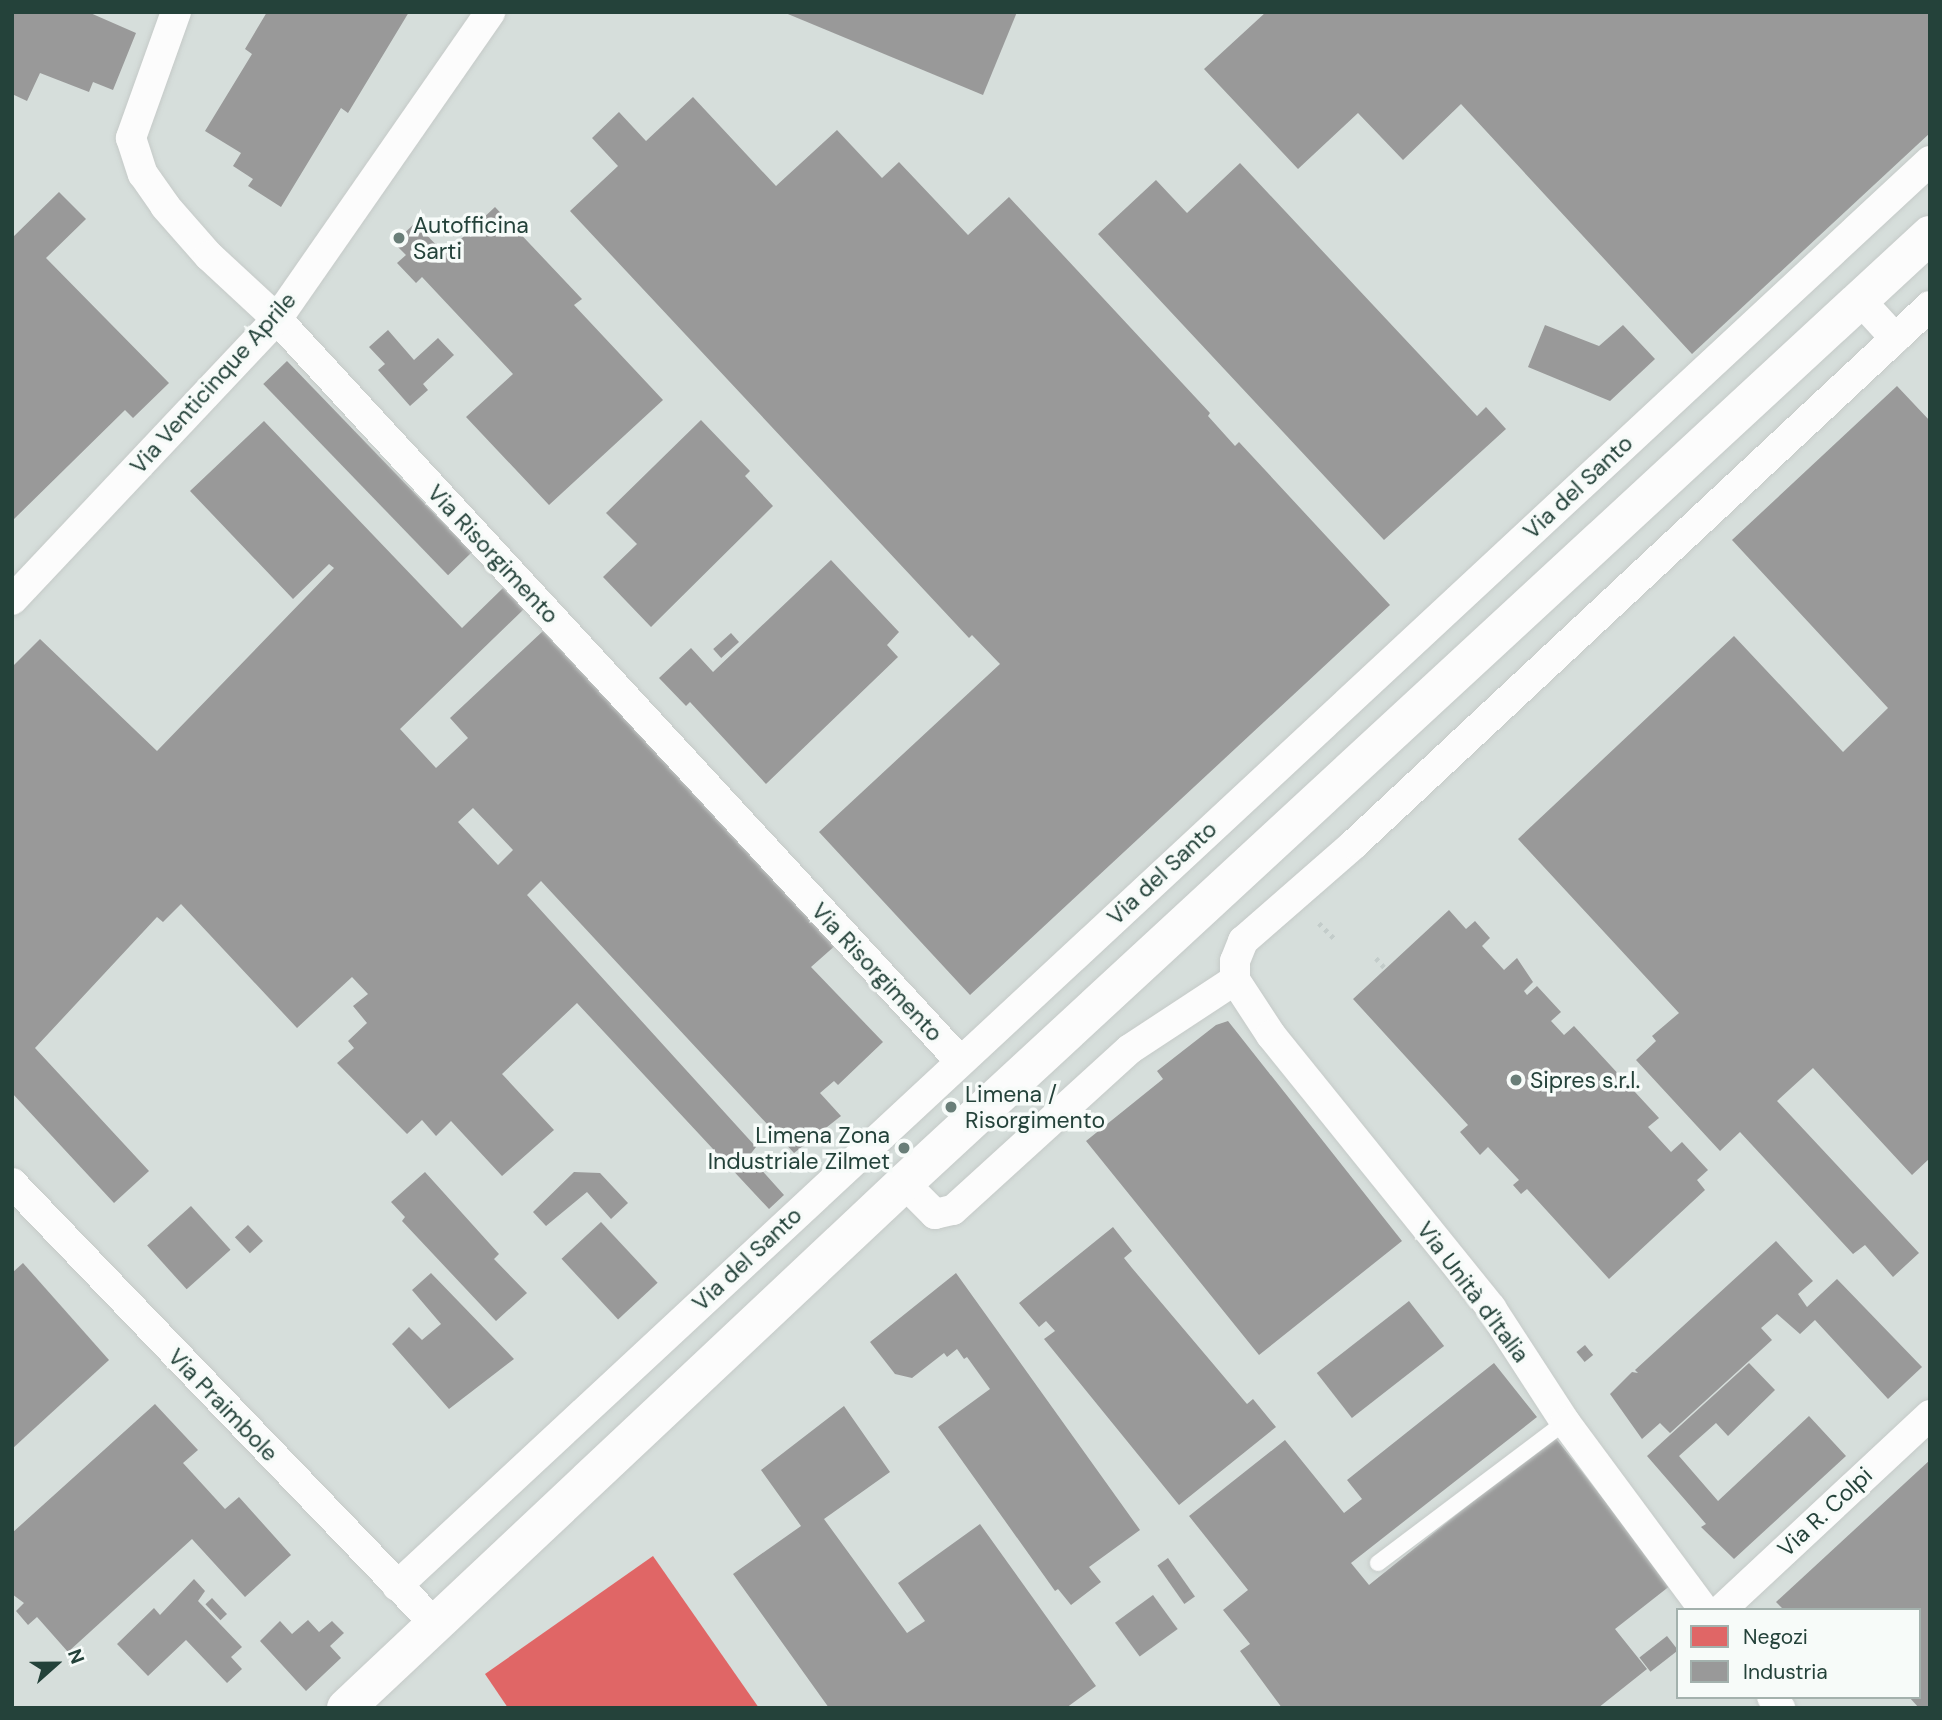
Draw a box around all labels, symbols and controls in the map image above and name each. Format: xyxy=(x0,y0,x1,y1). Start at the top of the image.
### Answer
place label: Autofficina Sarti xyxy=(413,211,529,265)
marker: Autofficina Sarti xyxy=(391,230,407,246)
street label: Via Venticinque Aprile xyxy=(124,287,302,479)
street label: Via del Santo xyxy=(1518,429,1638,545)
street label: Via Risorgimento xyxy=(422,479,564,629)
street label: Via del Santo xyxy=(1102,815,1222,931)
street label: Via Risorgimento xyxy=(806,897,948,1047)
place label: Sipres s.r.l. xyxy=(1530,1066,1640,1094)
marker: Sipres s.r.l. xyxy=(1508,1072,1524,1088)
place label: Limena / Risorgimento xyxy=(965,1080,1105,1134)
marker: Limena / Risorgimento xyxy=(943,1099,959,1115)
place label: Limena Zona Industriale Zilmet xyxy=(708,1121,890,1175)
marker: Limena Zona Industriale Zilmet xyxy=(896,1140,912,1156)
street label: Via del Santo xyxy=(687,1201,807,1317)
street label: Via Unità d'Italia xyxy=(1411,1216,1535,1368)
street label: Via Praimbole xyxy=(162,1343,284,1467)
street label: Via R. Colpi xyxy=(1772,1461,1878,1563)
legend xyxy=(1676,1608,1921,1699)
text: Negozi xyxy=(1743,1623,1808,1651)
north arrow xyxy=(21,1629,91,1699)
text: N xyxy=(62,1645,90,1667)
text: Industria xyxy=(1743,1658,1828,1686)

